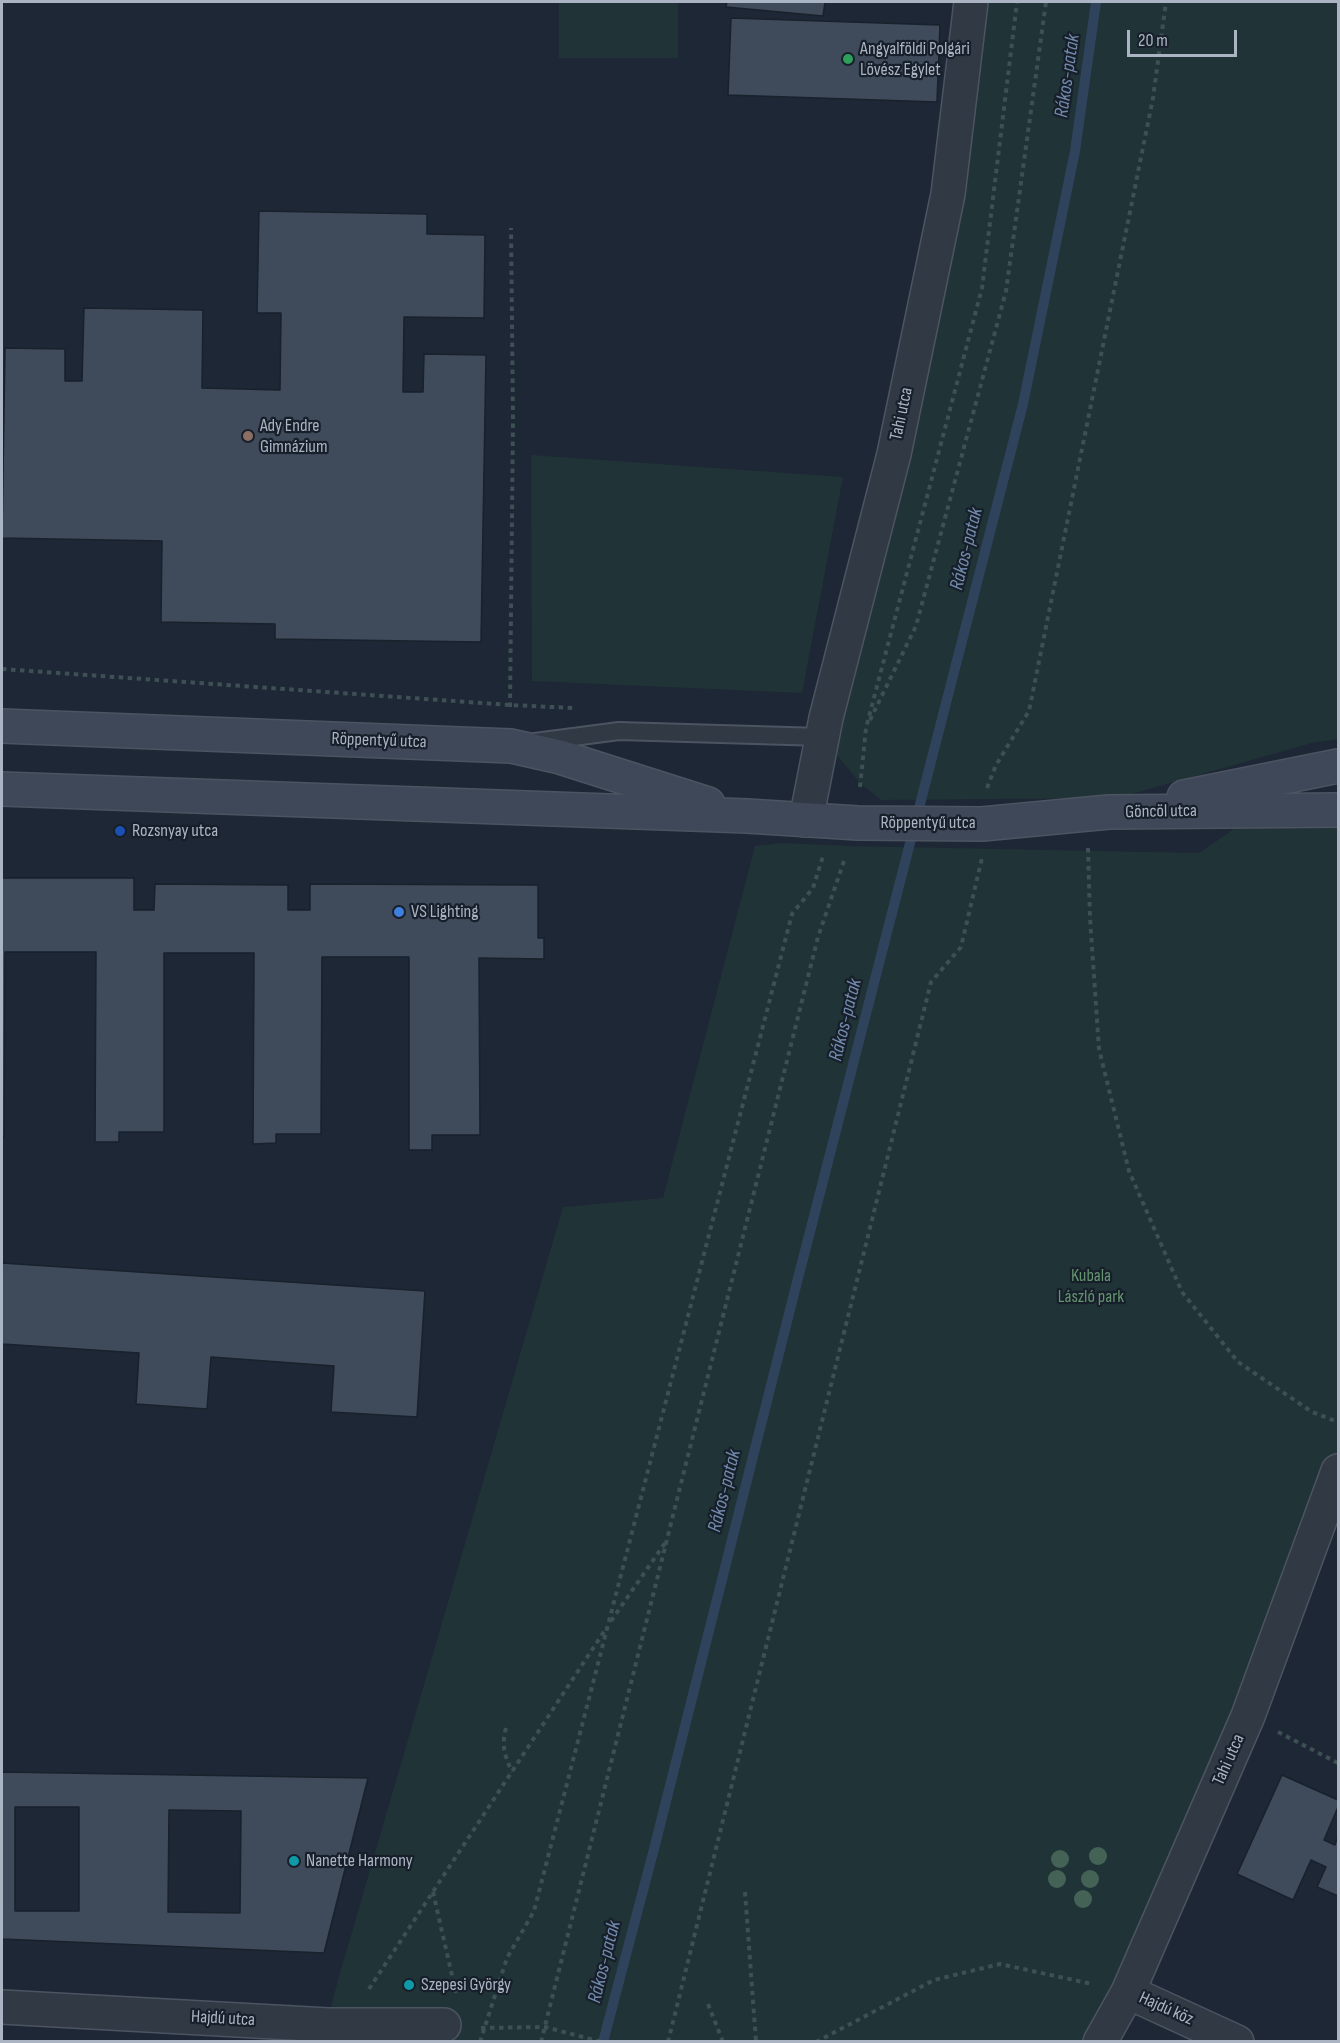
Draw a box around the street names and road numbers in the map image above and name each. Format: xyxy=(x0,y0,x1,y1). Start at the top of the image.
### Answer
street label: Tahi utca xyxy=(886,385,918,443)
street label: Röppentyű utca xyxy=(331,729,427,753)
street label: Göncöl utca xyxy=(1125,801,1197,823)
street label: Röppentyű utca xyxy=(880,812,976,834)
street label: Tahi utca xyxy=(1208,1731,1250,1789)
street label: Hajdú köz xyxy=(1135,1987,1197,2031)
street label: Hajdú utca xyxy=(191,2007,255,2031)

